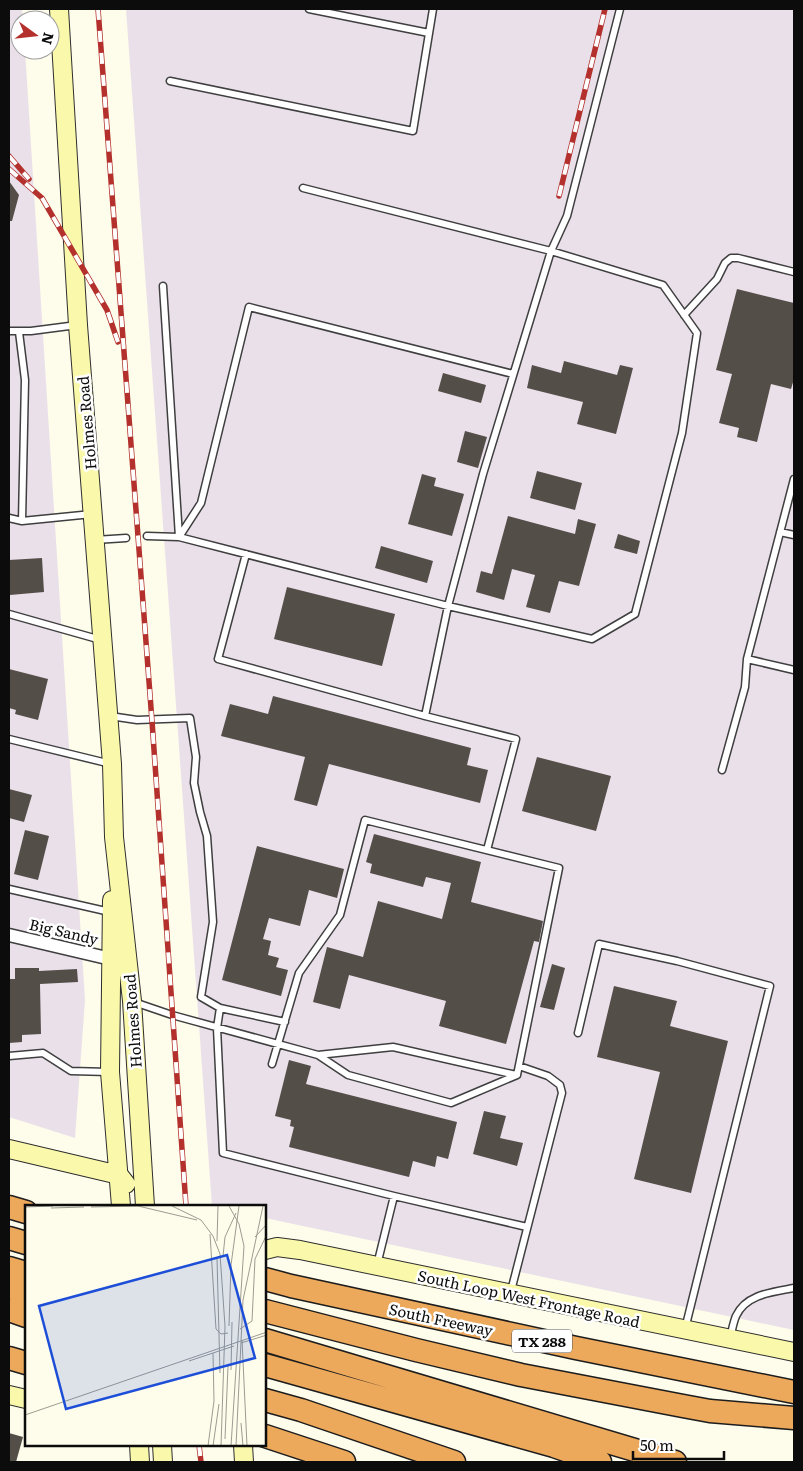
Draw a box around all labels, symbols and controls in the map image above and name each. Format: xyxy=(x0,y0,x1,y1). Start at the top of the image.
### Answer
north arrow xyxy=(10,10,60,60)
text: N xyxy=(37,30,60,47)
street label: Holmes Road xyxy=(70,375,102,471)
street label: Big Sandy xyxy=(27,912,101,950)
street label: Holmes Road xyxy=(117,973,147,1069)
inset map xyxy=(25,1205,266,1446)
street label: South Loop West Frontage Road xyxy=(416,1263,642,1333)
street label: South Freeway xyxy=(387,1297,495,1341)
road number: TX 288 xyxy=(512,1330,572,1352)
scale bar xyxy=(633,1428,724,1460)
text: 50 m xyxy=(640,1433,674,1456)

